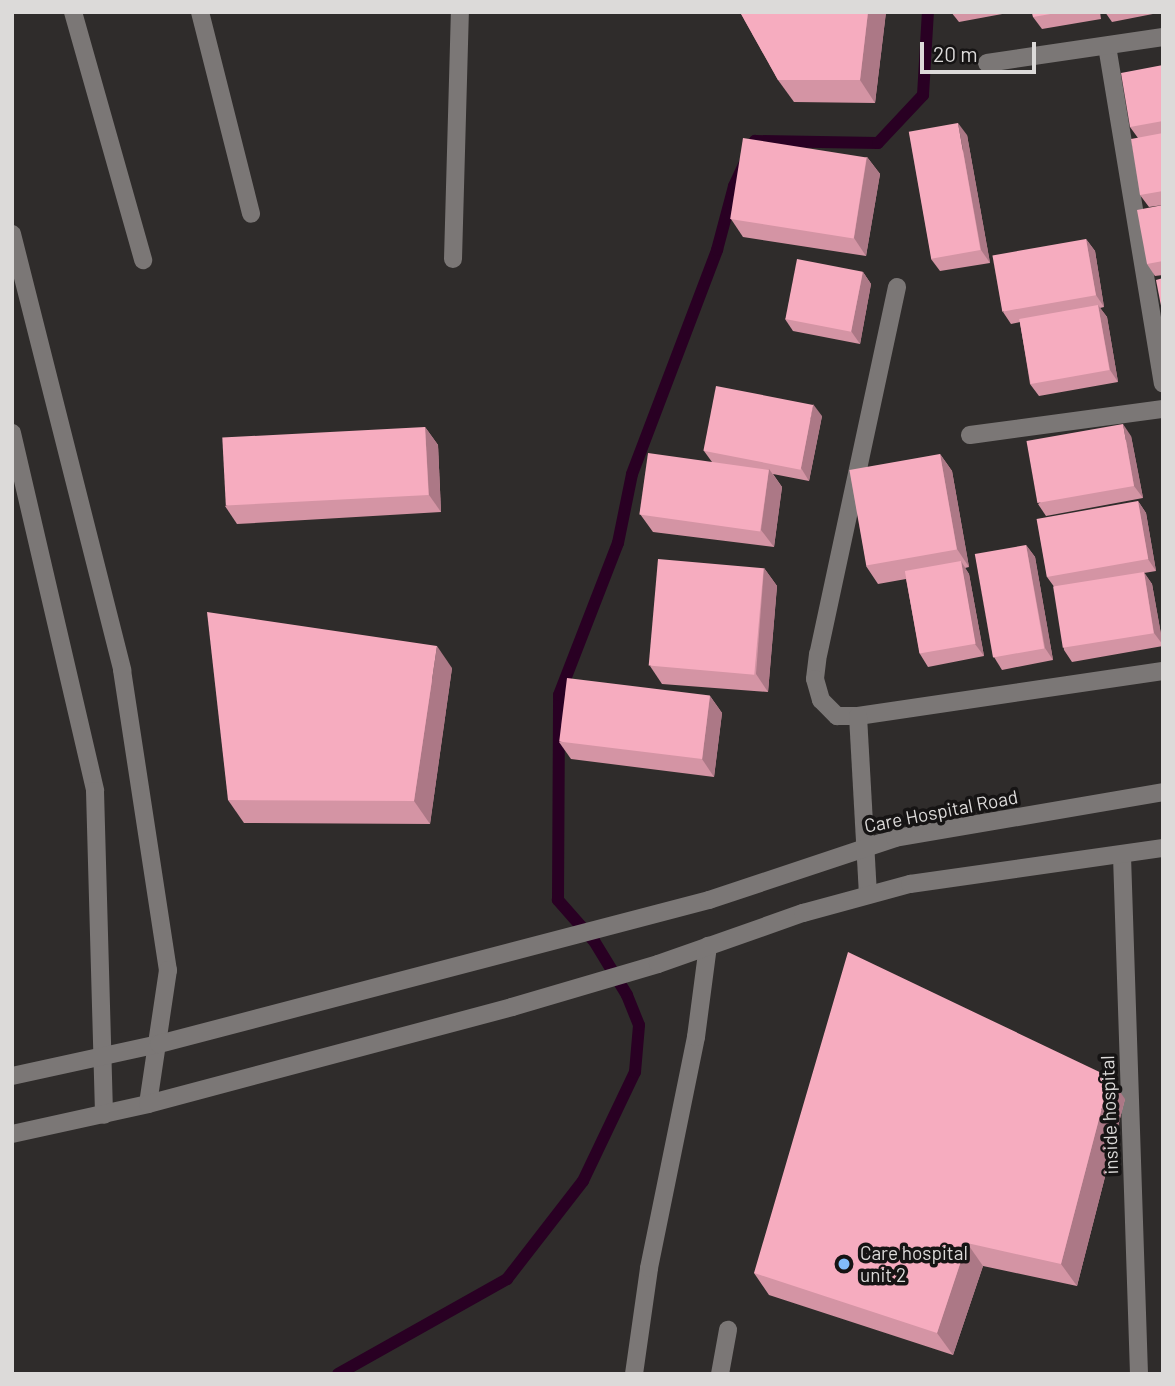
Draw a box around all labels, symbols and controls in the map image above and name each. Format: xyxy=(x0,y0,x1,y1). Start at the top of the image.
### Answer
scale bar xyxy=(923,28,1038,72)
text: 20 m xyxy=(933,41,978,66)
street label: Care Hospital Road xyxy=(862,785,1020,837)
street label: inside hospital xyxy=(1096,1055,1122,1175)
place label: Care hospital unit 2 xyxy=(860,1242,968,1286)
marker: Care hospital unit 2 xyxy=(834,1254,854,1274)

